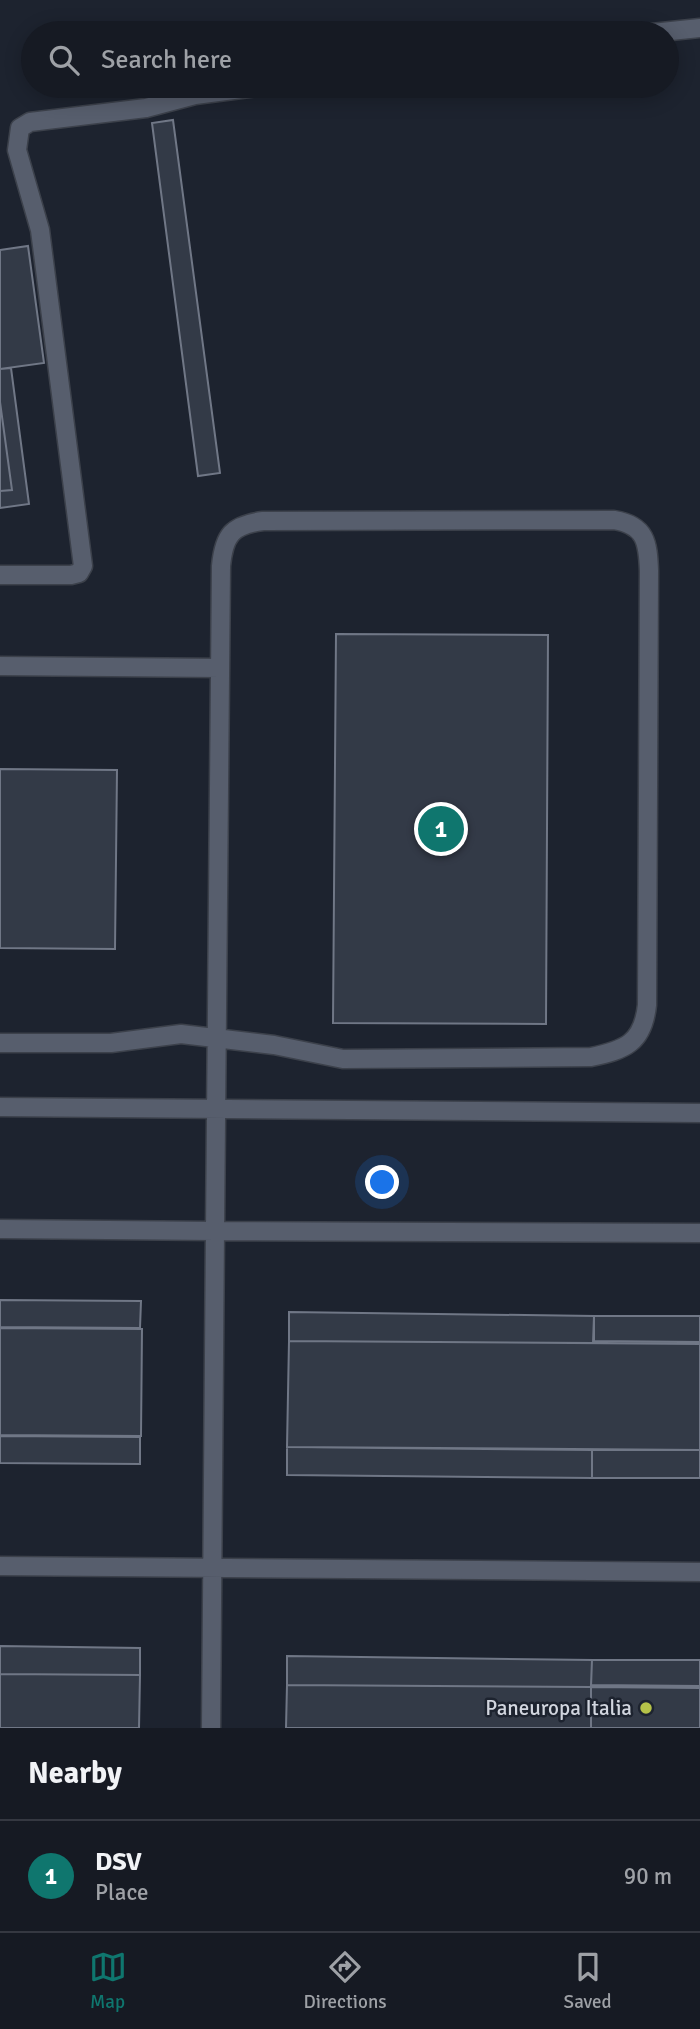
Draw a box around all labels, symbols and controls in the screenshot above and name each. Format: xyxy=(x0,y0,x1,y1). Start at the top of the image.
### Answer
search box xyxy=(21,21,679,98)
icon: search xyxy=(45,41,83,79)
text: Search here xyxy=(101,44,232,76)
pin: 1 xyxy=(418,803,464,855)
your location xyxy=(365,1165,399,1199)
place label: Paneuropa Italia xyxy=(485,1695,632,1721)
marker: Paneuropa Italia xyxy=(638,1700,654,1716)
text: Nearby xyxy=(28,1755,122,1792)
text: DSV xyxy=(95,1846,142,1878)
text: 1 xyxy=(45,1862,57,1891)
text: 90 m xyxy=(624,1862,672,1891)
text: Place xyxy=(95,1878,149,1907)
tab: Map xyxy=(89,1948,127,2014)
tab: Directions xyxy=(304,1948,387,2014)
tab: Saved xyxy=(564,1948,611,2014)

